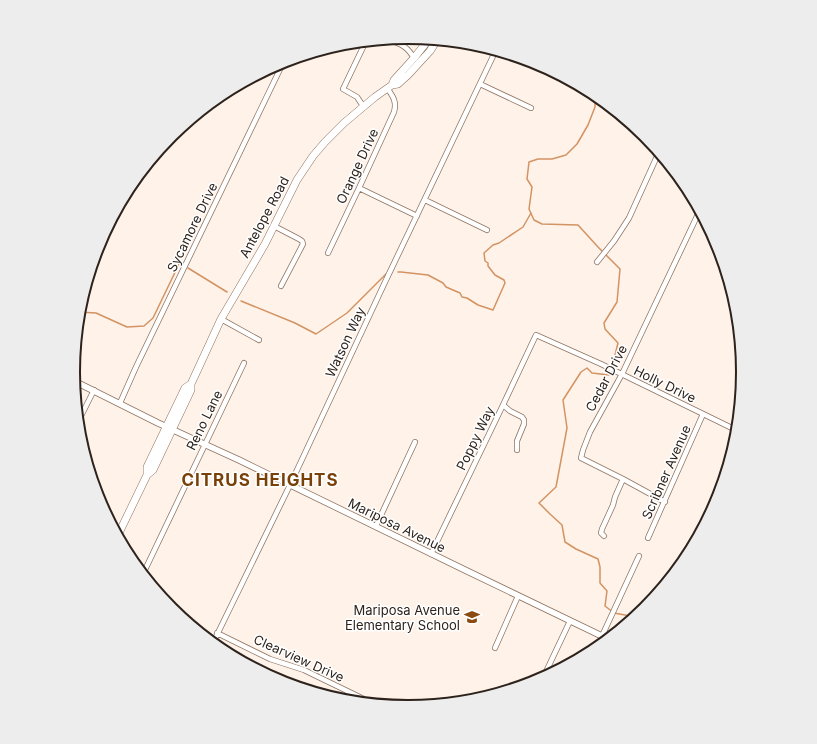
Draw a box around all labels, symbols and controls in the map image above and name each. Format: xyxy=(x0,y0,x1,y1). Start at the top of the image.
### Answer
street label: Orange Drive xyxy=(333,126,381,206)
street label: Antelope Road xyxy=(236,174,292,260)
street label: Sycamore Drive xyxy=(163,180,221,274)
street label: Watson Way xyxy=(322,304,368,380)
street label: Cedar Drive xyxy=(582,342,630,414)
street label: Holly Drive xyxy=(631,362,699,406)
street label: Reno Lane xyxy=(183,387,225,453)
street label: Poppy Way xyxy=(453,403,497,473)
street label: Scribner Avenue xyxy=(638,422,694,522)
district label: CITRUS HEIGHTS xyxy=(181,470,339,490)
street label: Mariposa Avenue xyxy=(346,494,448,556)
place label: Mariposa Avenue Elementary School xyxy=(345,602,460,633)
school or university icon: Mariposa Avenue Elementary School xyxy=(463,608,481,626)
street label: Clearview Drive xyxy=(251,631,347,685)

